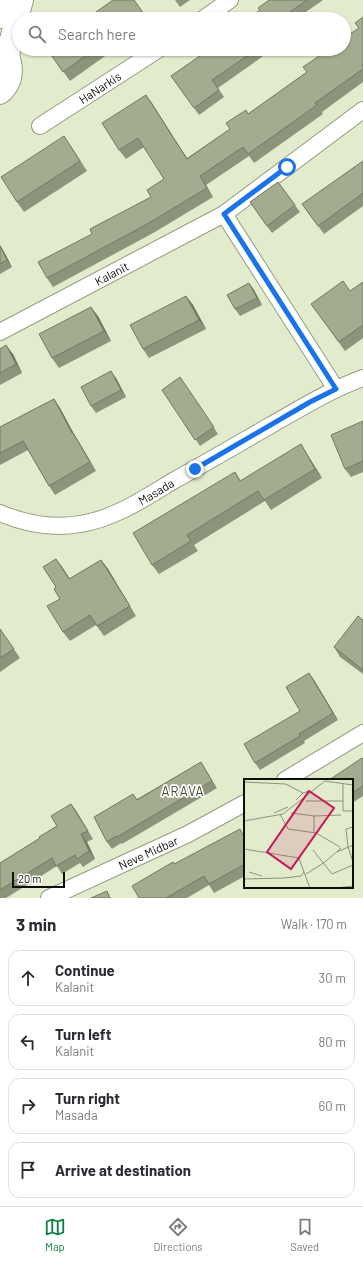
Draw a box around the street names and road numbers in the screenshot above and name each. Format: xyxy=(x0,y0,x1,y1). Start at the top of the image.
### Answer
street label: HaNarkis xyxy=(76,69,124,106)
street label: Kalanit xyxy=(92,259,131,288)
street label: Masada xyxy=(135,475,176,508)
street label: Neve Midbar xyxy=(116,832,181,872)

